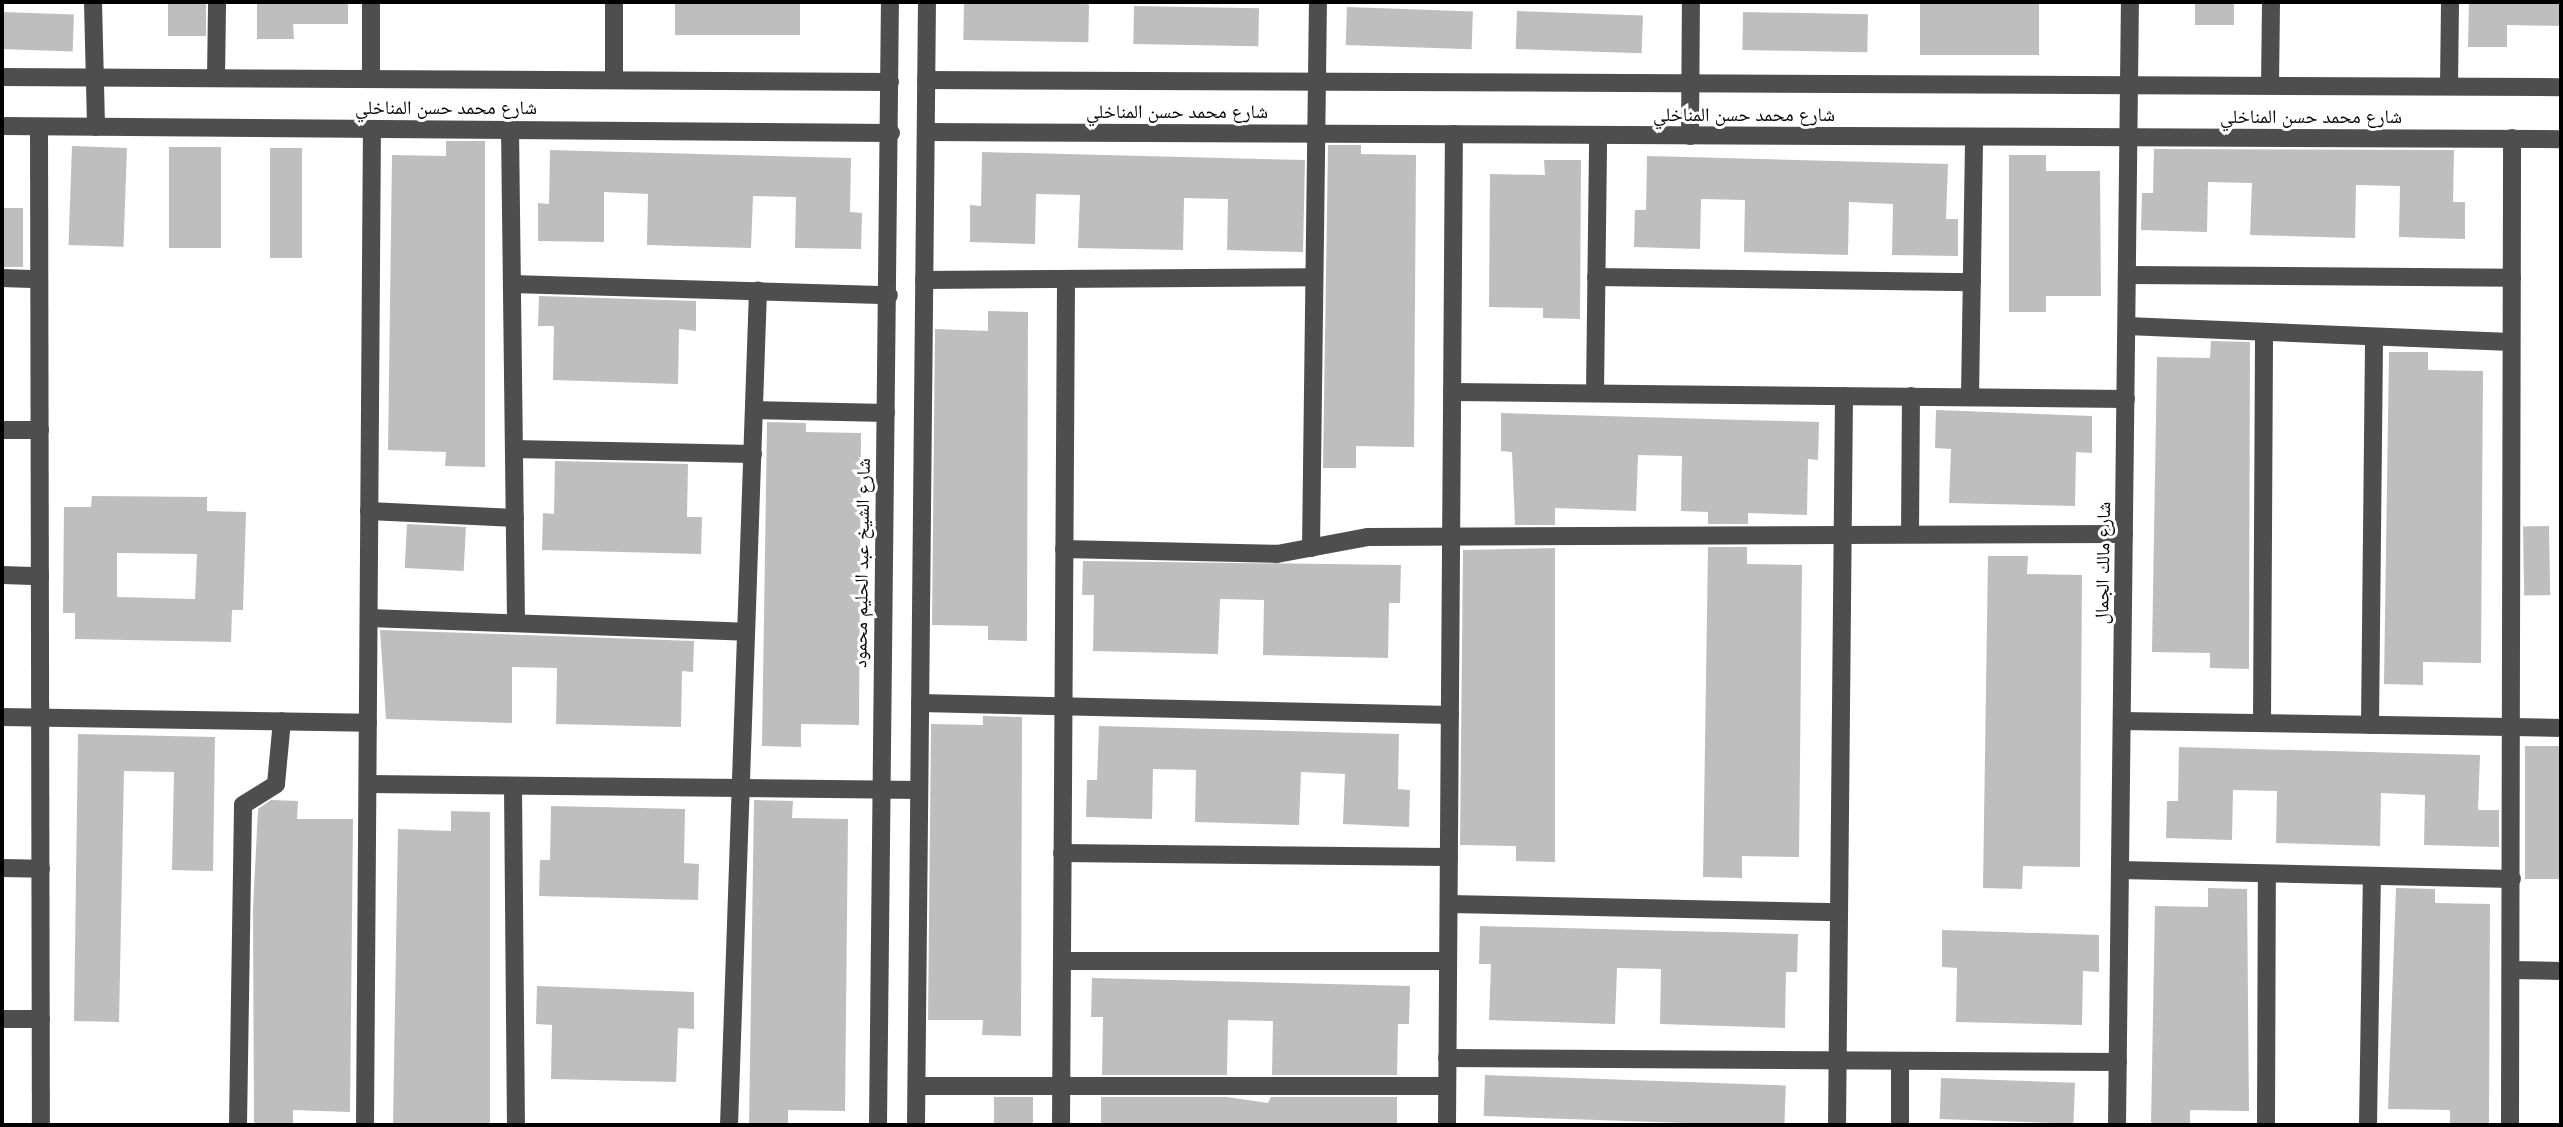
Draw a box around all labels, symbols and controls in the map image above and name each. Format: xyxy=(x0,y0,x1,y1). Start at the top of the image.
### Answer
street label: شارع محمد حسن المناخلي xyxy=(355,97,537,119)
street label: شارع محمد حسن المناخلي xyxy=(1086,101,1268,123)
street label: شارع محمد حسن المناخلي xyxy=(1653,104,1835,126)
street label: شارع محمد حسن المناخلي xyxy=(2220,106,2402,128)
street label: شارع الشيخ عبد الحليم محمود xyxy=(849,458,875,668)
street label: شارع مالك الجمال xyxy=(2091,501,2115,625)

